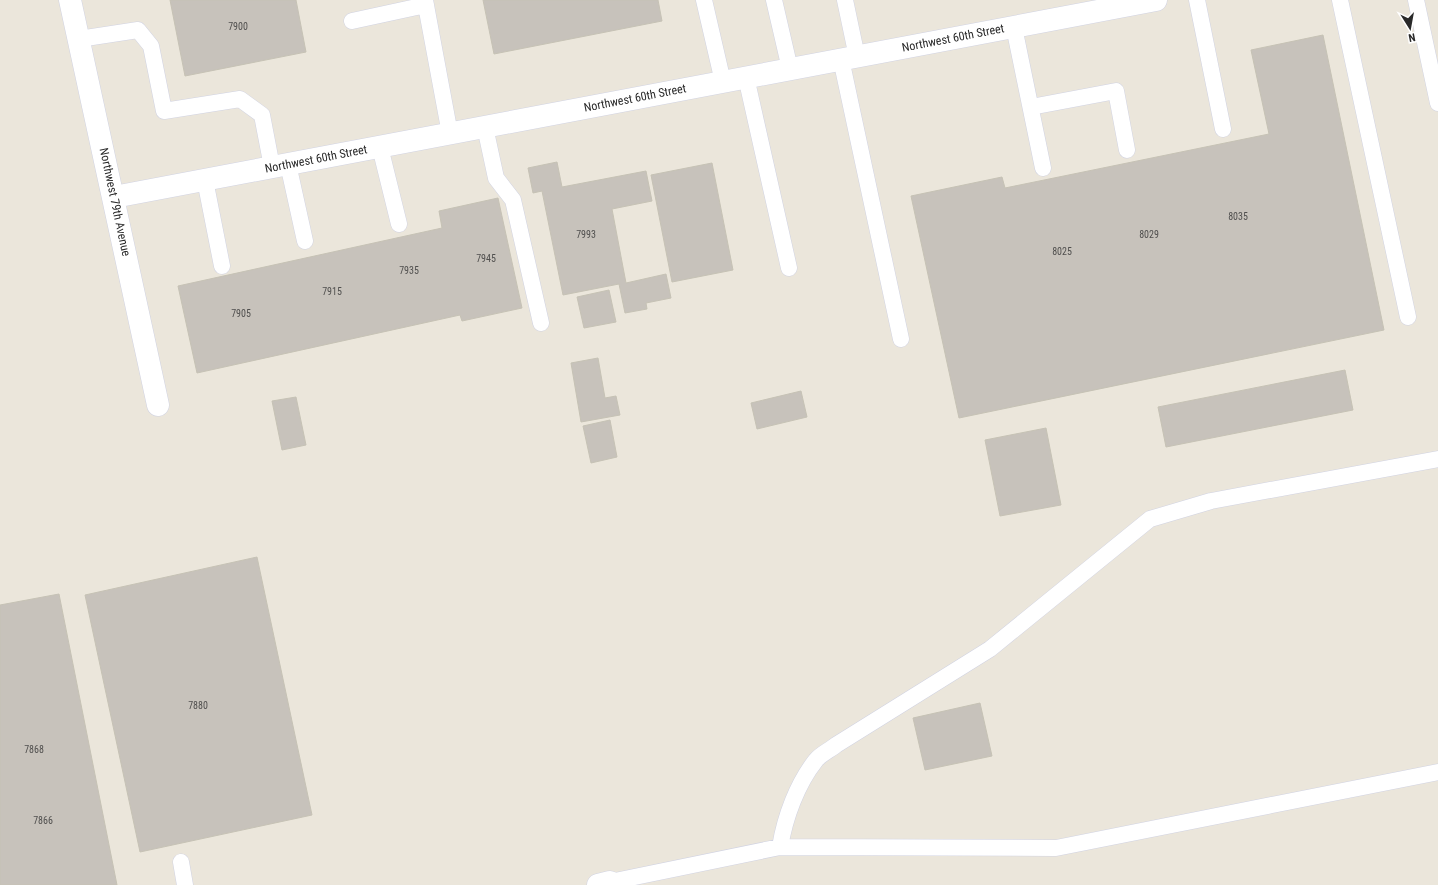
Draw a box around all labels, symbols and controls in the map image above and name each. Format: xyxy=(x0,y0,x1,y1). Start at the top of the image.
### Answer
north arrow xyxy=(1390,8,1430,48)
house number: 7900 xyxy=(228,21,248,32)
street label: Northwest 60th Street xyxy=(901,21,1006,55)
text: N xyxy=(1407,30,1416,44)
street label: Northwest 60th Street xyxy=(583,81,688,115)
street label: Northwest 60th Street xyxy=(264,142,369,176)
street label: Northwest 79th Avenue xyxy=(97,147,133,258)
house number: 8035 xyxy=(1228,211,1248,222)
house number: 7993 xyxy=(576,229,596,240)
house number: 8029 xyxy=(1139,229,1159,240)
house number: 8025 xyxy=(1052,246,1072,257)
house number: 7945 xyxy=(476,253,496,264)
house number: 7935 xyxy=(399,265,419,276)
house number: 7915 xyxy=(322,286,342,297)
house number: 7905 xyxy=(231,308,251,319)
house number: 7880 xyxy=(188,700,208,711)
house number: 7868 xyxy=(24,744,44,755)
house number: 7866 xyxy=(33,815,53,826)

